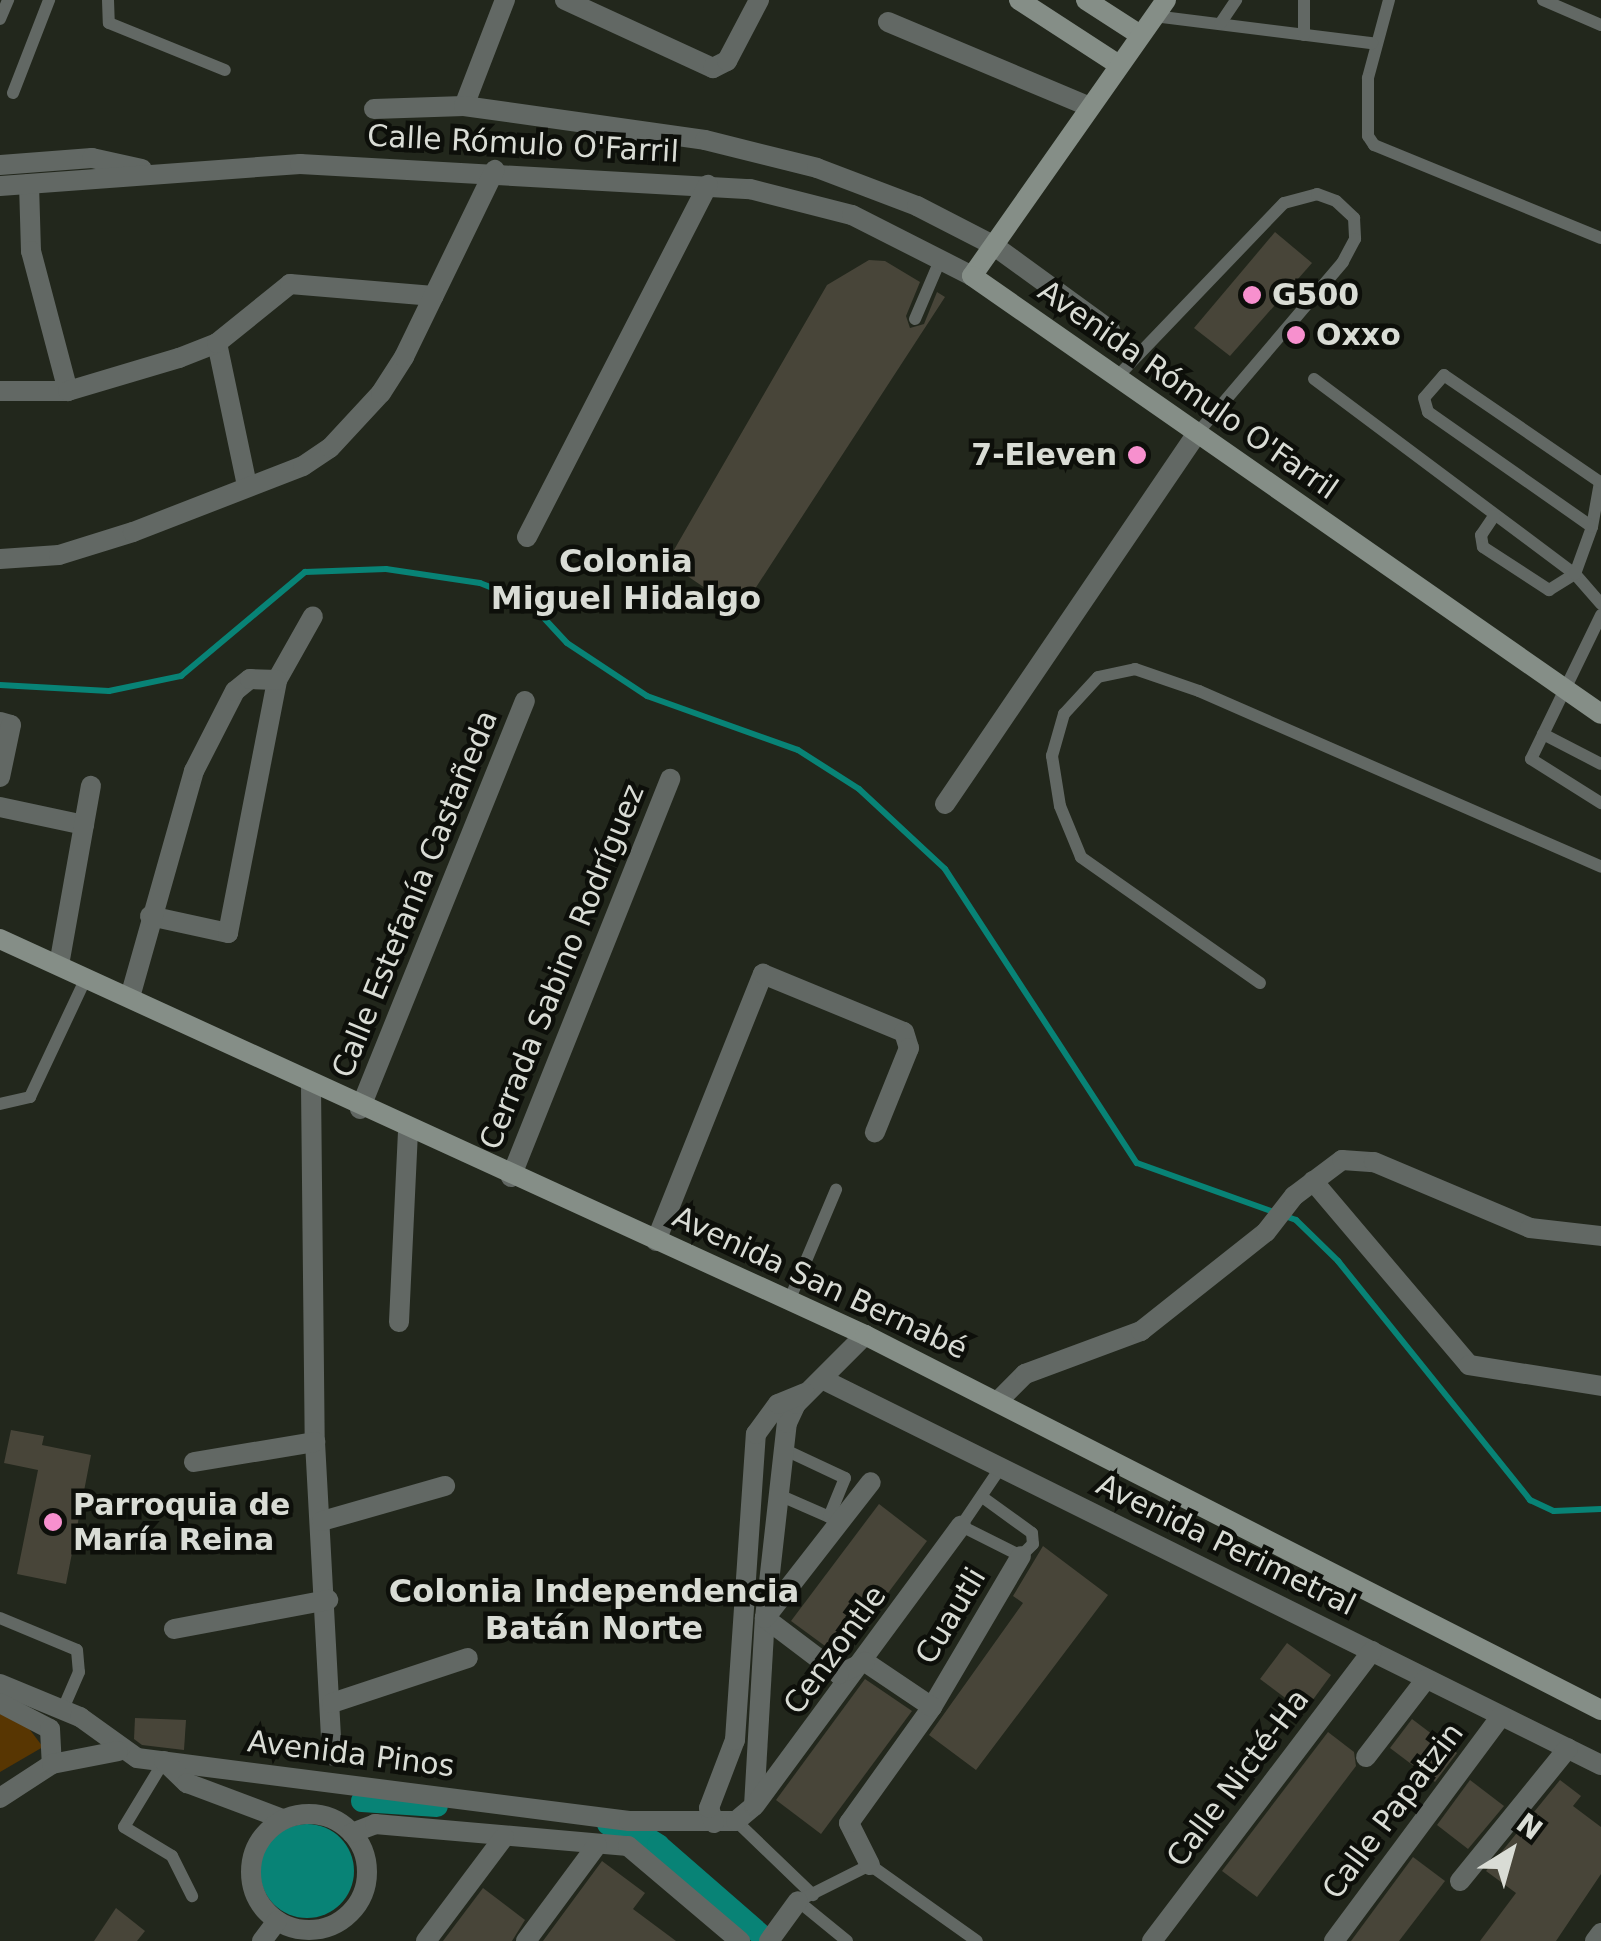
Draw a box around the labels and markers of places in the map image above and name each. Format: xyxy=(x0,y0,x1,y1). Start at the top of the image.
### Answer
place label: G500 xyxy=(1272,277,1359,313)
marker: G500 xyxy=(1241,284,1263,306)
place label: Oxxo xyxy=(1316,317,1401,353)
marker: Oxxo xyxy=(1285,324,1307,346)
place label: 7-Eleven xyxy=(971,437,1117,473)
marker: 7-Eleven xyxy=(1126,444,1148,466)
place label: Parroquia de María Reina xyxy=(73,1487,290,1558)
marker: Parroquia de María Reina xyxy=(42,1511,64,1533)

